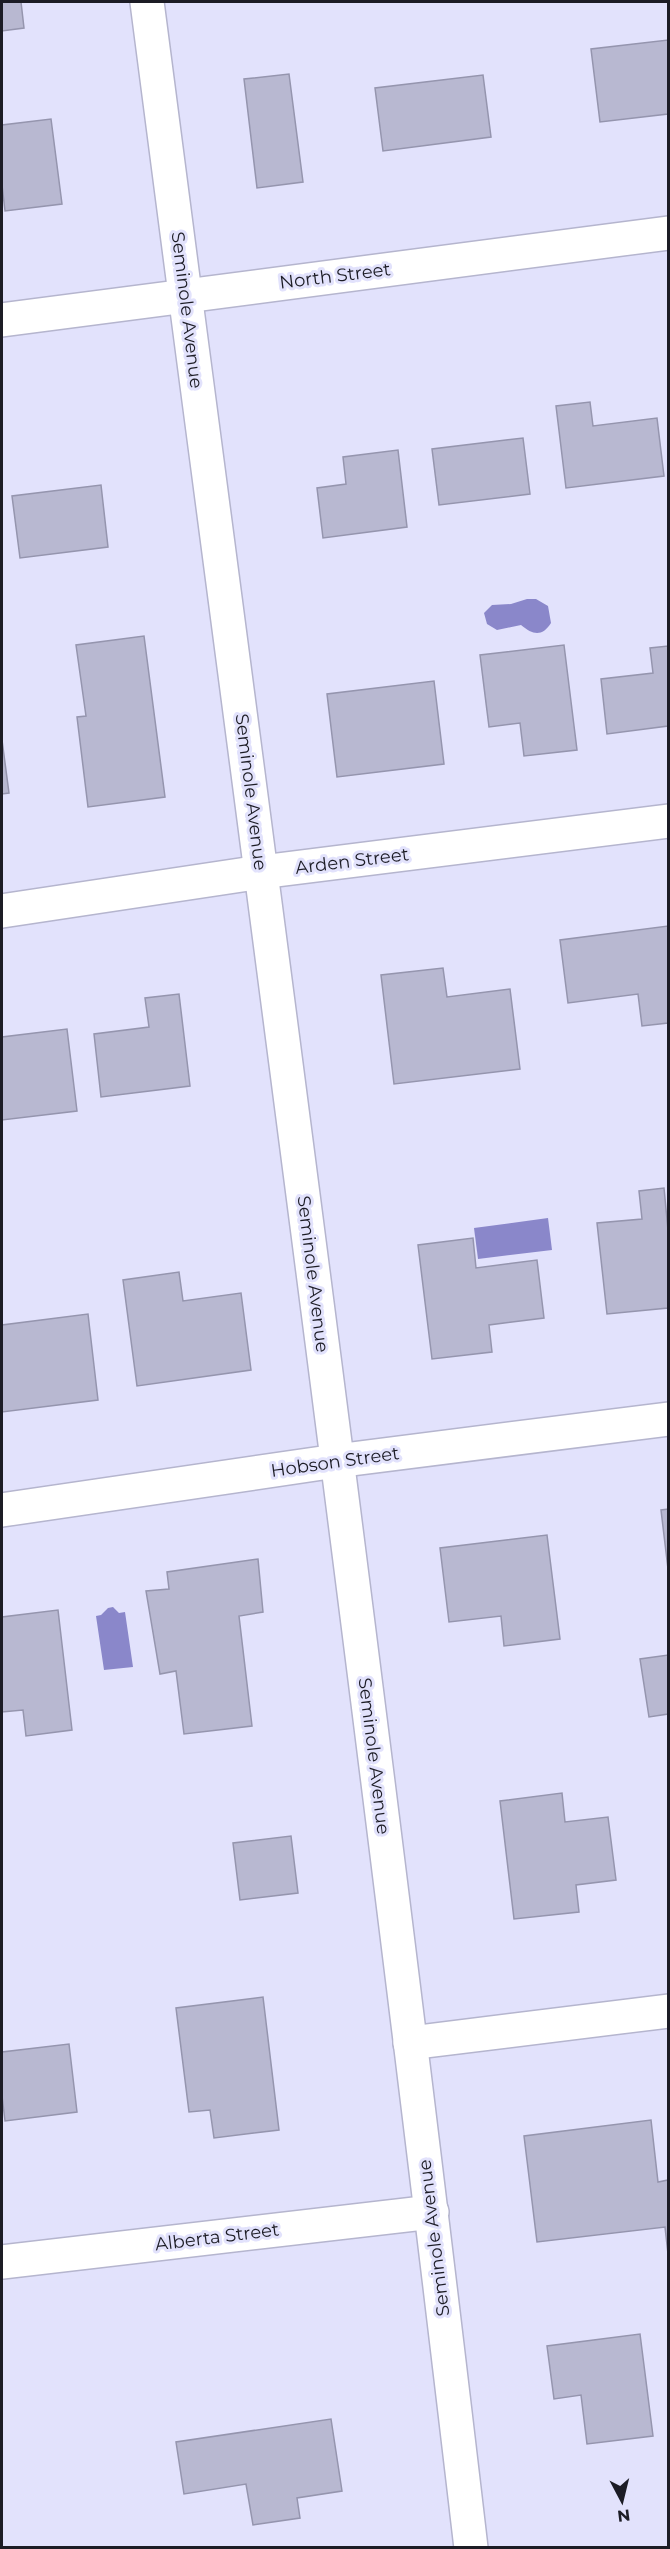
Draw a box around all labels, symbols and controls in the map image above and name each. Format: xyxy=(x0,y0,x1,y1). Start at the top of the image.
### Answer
street label: Seminole Avenue xyxy=(166,230,208,390)
street label: North Street xyxy=(278,258,392,294)
street label: Seminole Avenue xyxy=(230,712,272,872)
street label: Arden Street xyxy=(294,843,410,879)
street label: Seminole Avenue xyxy=(292,1194,334,1354)
street label: Hobson Street xyxy=(269,1442,401,1482)
street label: Seminole Avenue xyxy=(353,1676,395,1836)
street label: Seminole Avenue xyxy=(413,2158,455,2318)
street label: Alberta Street xyxy=(154,2218,280,2256)
north arrow xyxy=(592,2471,652,2531)
text: N xyxy=(616,2505,631,2526)

